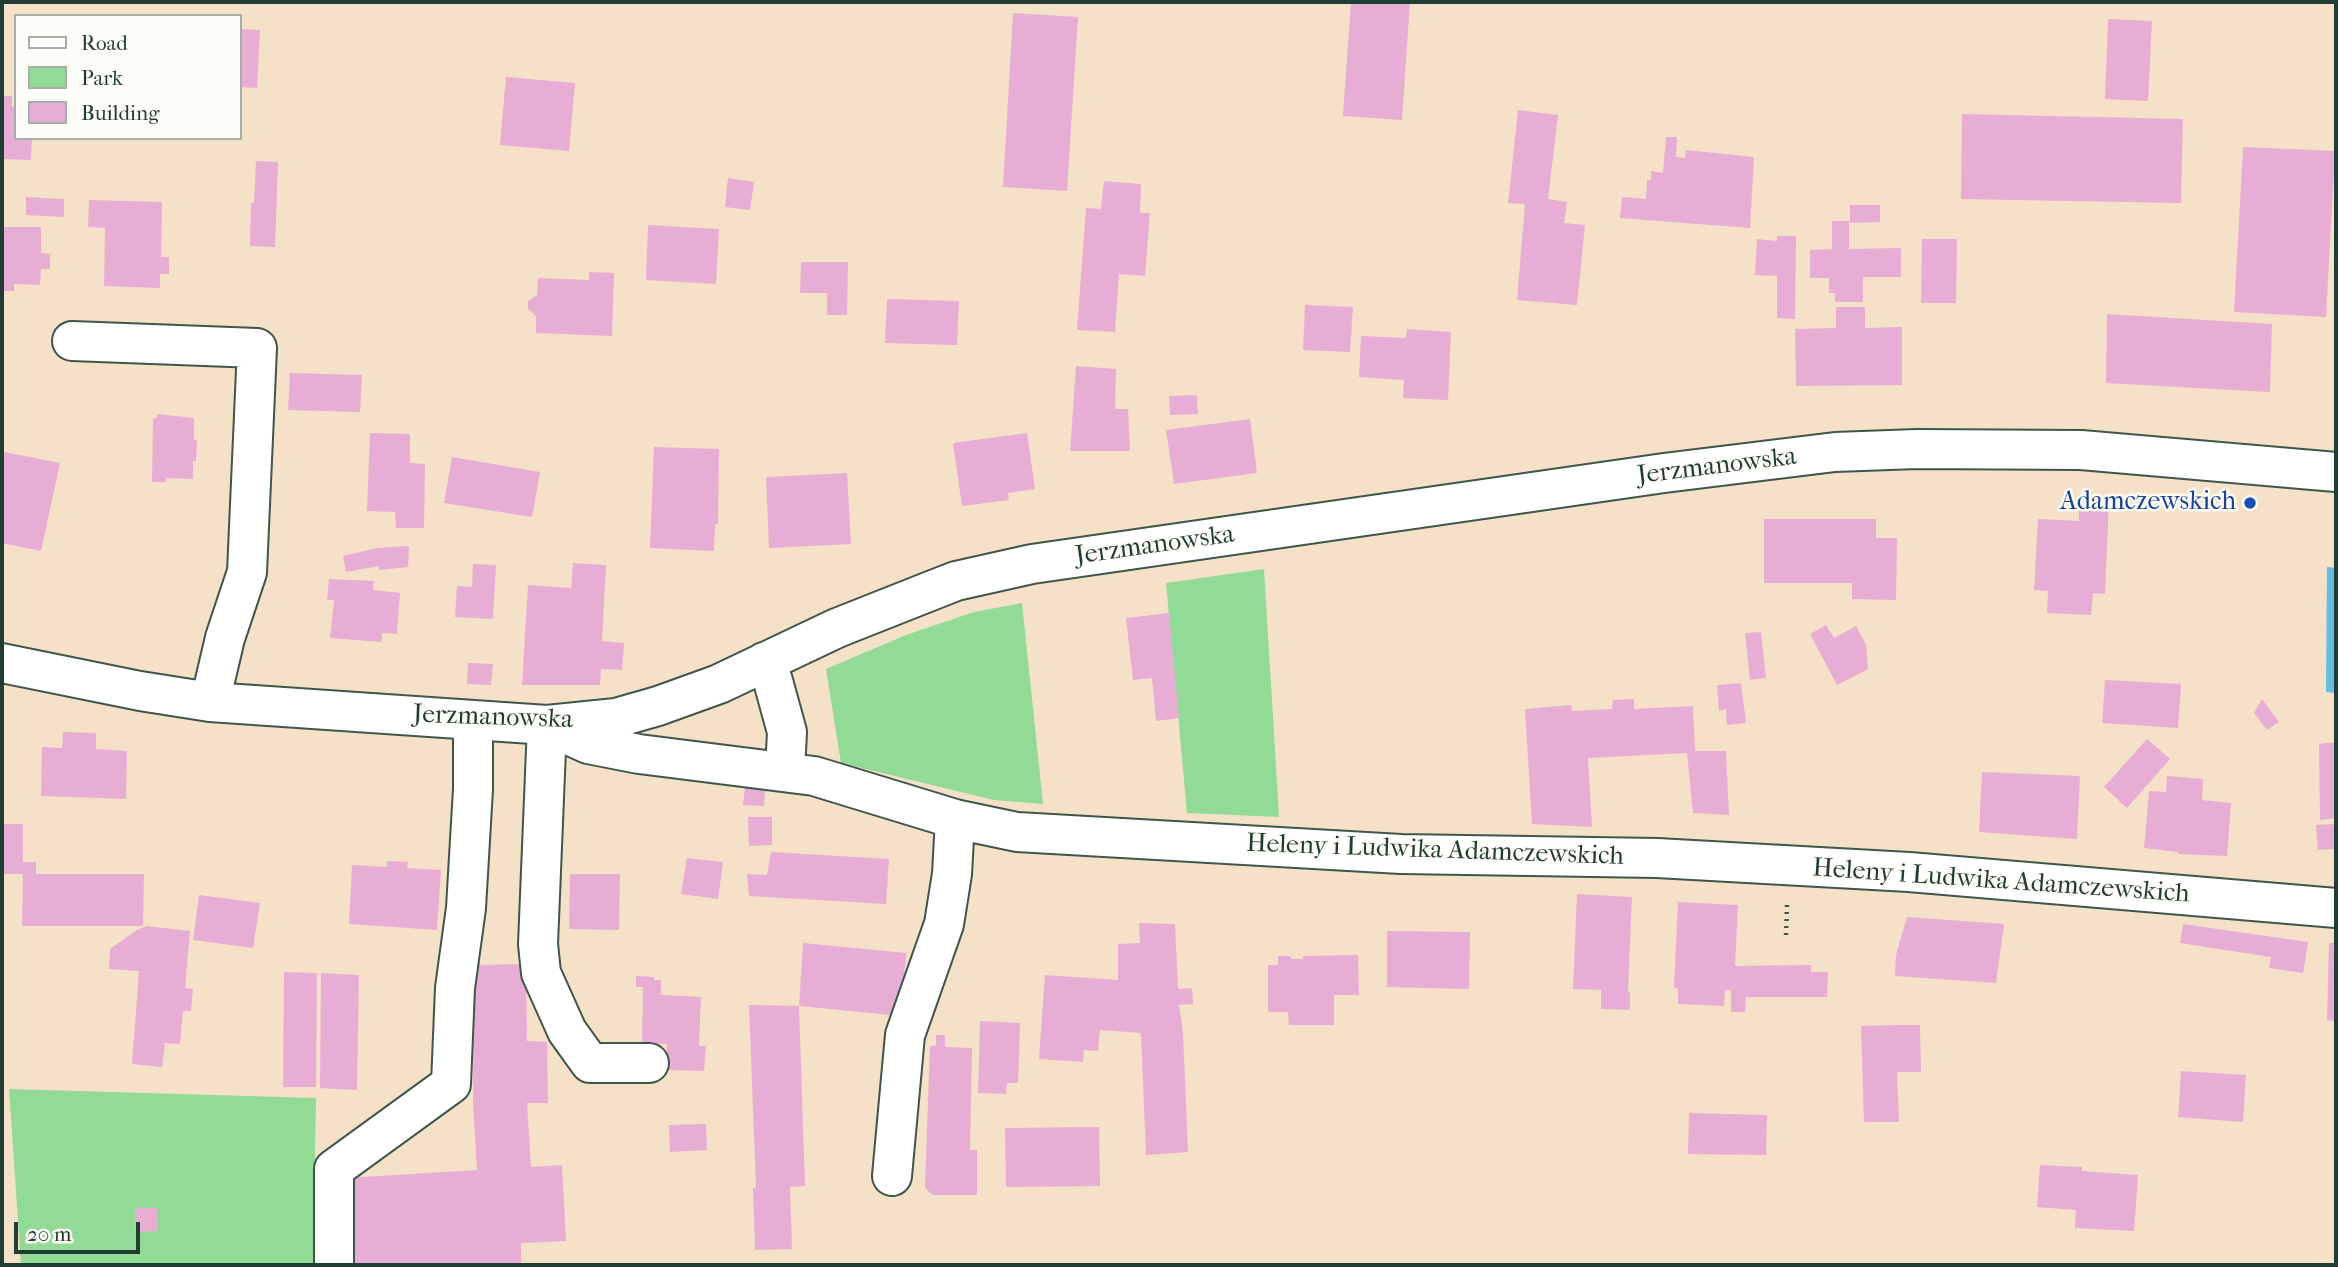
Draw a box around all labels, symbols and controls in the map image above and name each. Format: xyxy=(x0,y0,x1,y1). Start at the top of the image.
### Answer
legend xyxy=(14,14,242,140)
text: Road xyxy=(81,31,128,55)
text: Park xyxy=(81,66,123,90)
text: Building xyxy=(81,101,159,125)
street label: Jerzmanowska xyxy=(1636,442,1798,492)
place label: Adamczewskich xyxy=(2060,487,2236,519)
marker: Adamczewskich xyxy=(2242,495,2258,511)
street label: Jerzmanowska xyxy=(1074,519,1236,573)
street label: Jerzmanowska xyxy=(412,700,574,736)
street label: Heleny i Ludwika Adamczewskich xyxy=(1246,829,1624,873)
street label: Heleny i Ludwika Adamczewskich xyxy=(1811,853,2191,911)
scale bar xyxy=(18,1208,144,1252)
text: 20 m xyxy=(27,1222,71,1246)

